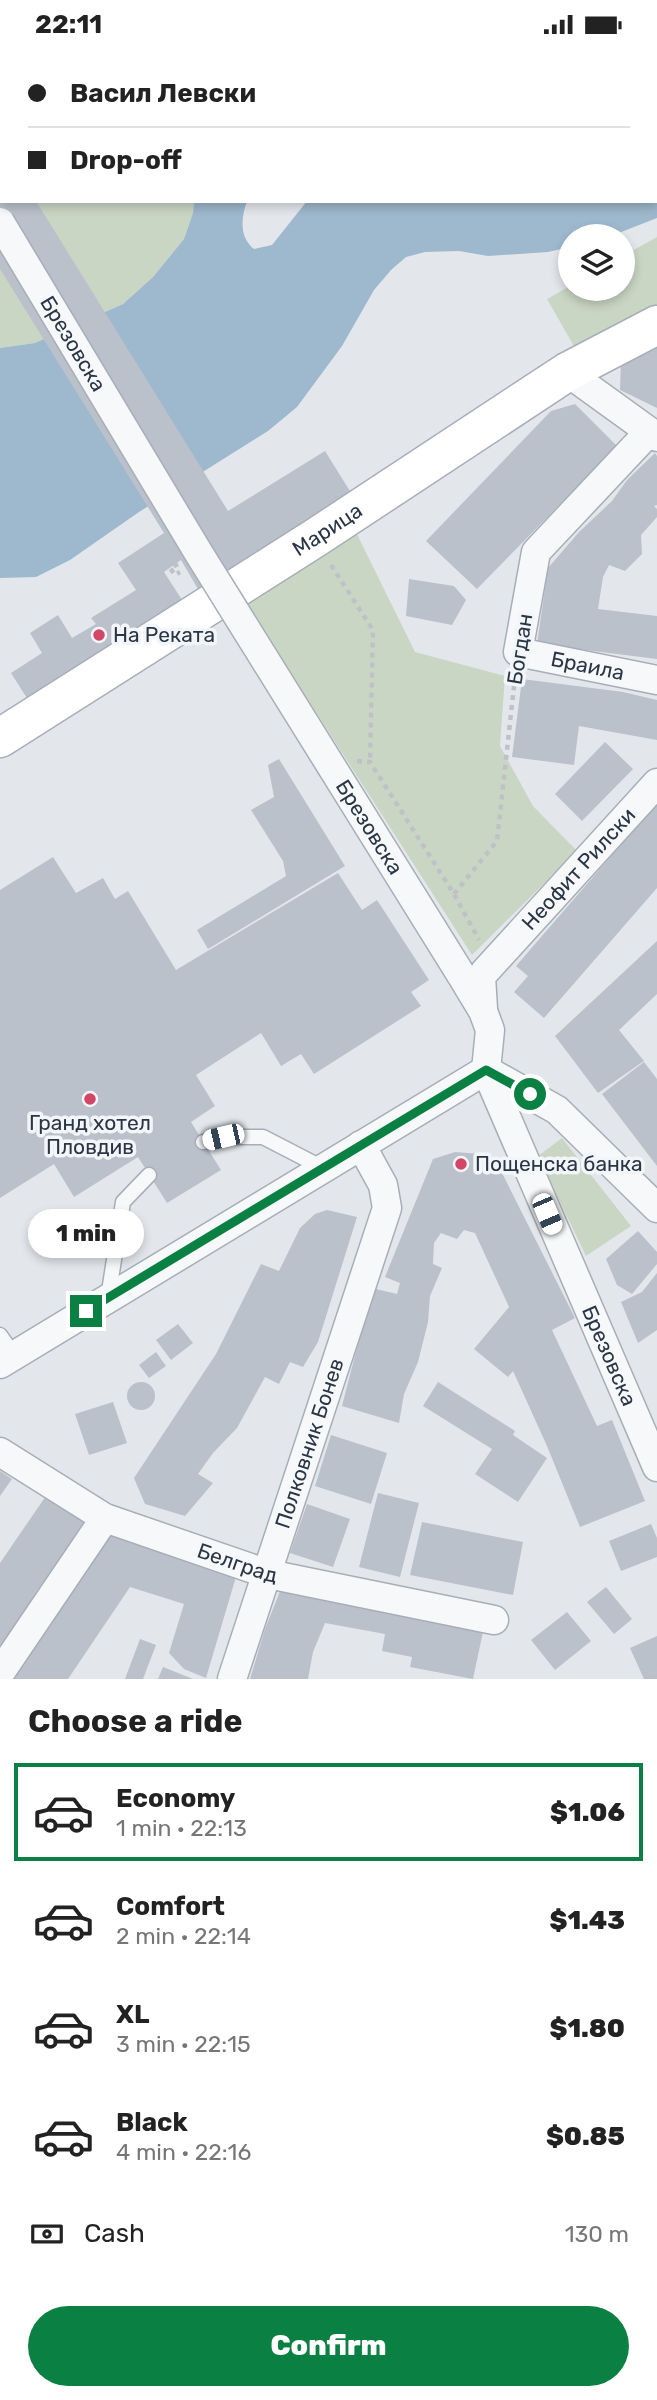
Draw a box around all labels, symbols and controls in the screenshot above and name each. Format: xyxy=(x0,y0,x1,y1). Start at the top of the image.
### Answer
text: 22:11 xyxy=(35,9,102,40)
text: Васил Левски xyxy=(70,78,256,109)
text: Drop-off xyxy=(70,145,182,176)
map controls xyxy=(558,224,635,301)
button: layers xyxy=(558,224,635,301)
street label: Брезовска xyxy=(35,291,112,396)
street label: Марица xyxy=(288,497,367,561)
street label: Богдан xyxy=(502,612,537,686)
place label: На Реката xyxy=(113,622,215,647)
marker: На Реката xyxy=(91,627,107,643)
street label: Браила xyxy=(549,646,626,685)
street label: Брезовска xyxy=(331,775,409,879)
street label: Неофит Рилски xyxy=(516,802,640,935)
route start xyxy=(514,1078,546,1110)
marker: Гранд хотел Пловдив xyxy=(82,1091,98,1107)
place label: Гранд хотел Пловдив xyxy=(29,1110,151,1159)
car xyxy=(201,1122,246,1152)
place label: Пощенска банка xyxy=(475,1151,643,1176)
marker: Пощенска банка xyxy=(453,1156,469,1172)
car xyxy=(530,1191,565,1237)
callout: 1 min xyxy=(28,1209,144,1259)
text: 1 min xyxy=(56,1219,116,1247)
route end xyxy=(70,1295,102,1327)
street label: Брезовска xyxy=(577,1302,642,1410)
street label: Полковник Бонев xyxy=(269,1355,349,1531)
street label: Белград xyxy=(194,1538,280,1588)
text: Choose a ride xyxy=(28,1702,242,1740)
icon: car xyxy=(32,1781,95,1844)
text: Economy xyxy=(116,1783,235,1814)
text: $1.06 xyxy=(550,1797,625,1828)
text: 1 min · 22:13 xyxy=(116,1814,247,1842)
icon: car xyxy=(32,1889,95,1952)
text: Comfort xyxy=(116,1891,225,1922)
text: $1.43 xyxy=(550,1905,625,1936)
text: 2 min · 22:14 xyxy=(116,1922,251,1950)
icon: car xyxy=(32,1997,95,2060)
text: XL xyxy=(116,1999,149,2030)
text: $1.80 xyxy=(549,2013,625,2044)
text: 3 min · 22:15 xyxy=(116,2030,251,2058)
icon: car xyxy=(32,2105,95,2168)
text: Black xyxy=(116,2107,188,2138)
text: $0.85 xyxy=(546,2121,625,2152)
text: 4 min · 22:16 xyxy=(116,2138,251,2166)
icon: cash xyxy=(28,2215,66,2253)
text: Cash xyxy=(84,2218,145,2249)
text: 130 m xyxy=(565,2220,629,2248)
button: Confirm xyxy=(28,2306,629,2386)

